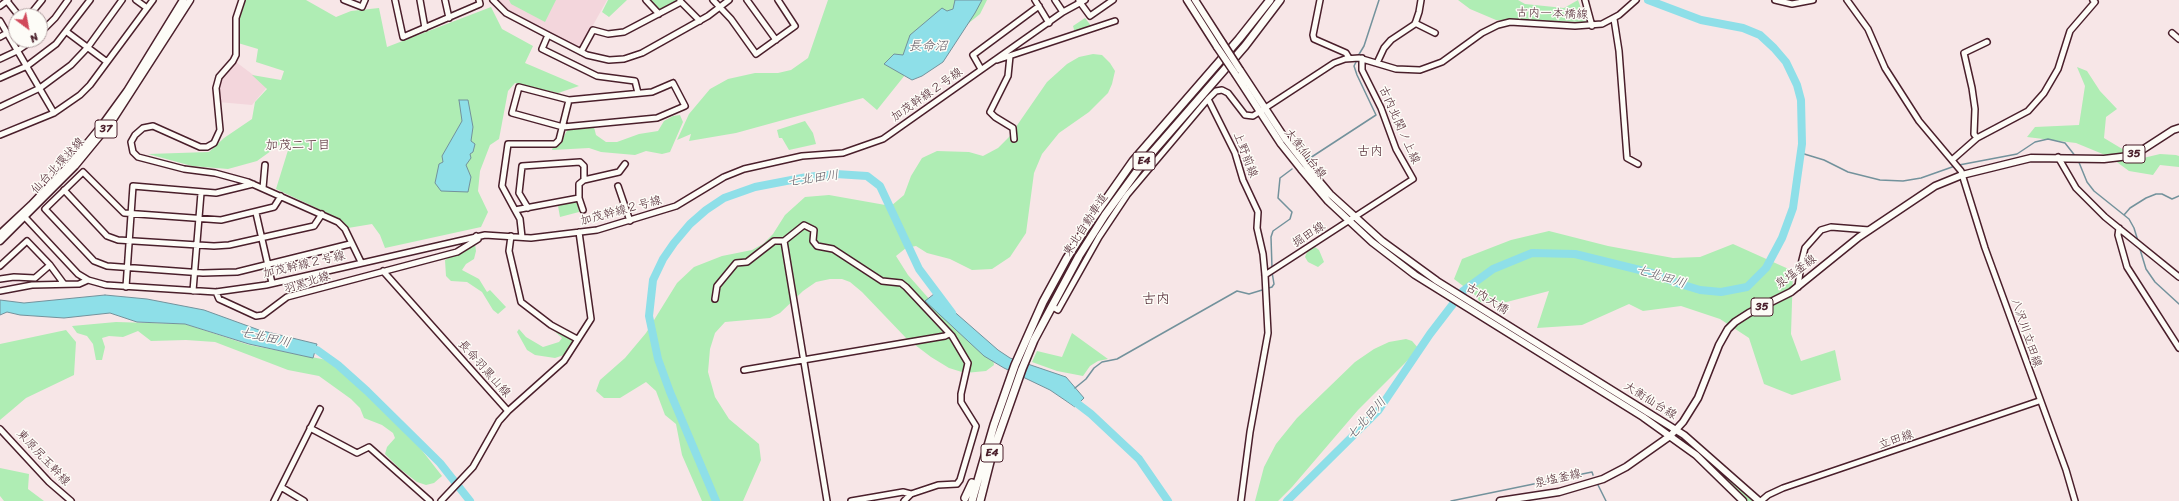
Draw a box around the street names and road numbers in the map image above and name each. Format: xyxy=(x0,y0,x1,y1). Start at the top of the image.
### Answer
street label: 古内一本橋線 xyxy=(1516,6,1588,22)
street label: 加茂幹線２号線 xyxy=(888,65,966,125)
street label: 古内北関ノ上線 xyxy=(1375,84,1423,166)
road number: 37 xyxy=(95,120,117,138)
street label: 大衡仙台線 xyxy=(1281,126,1329,182)
street label: 上野前線 xyxy=(1230,130,1260,180)
street label: 仙台北環状線 xyxy=(28,135,88,197)
road number: 35 xyxy=(2123,145,2145,163)
road number: E4 xyxy=(1133,152,1155,170)
street label: 東北自動車道 xyxy=(1060,191,1112,259)
street label: 加茂幹線２号線 xyxy=(579,193,663,229)
street label: 掘田線 xyxy=(1290,219,1328,251)
street label: 加茂幹線２号線 xyxy=(261,249,347,281)
street label: 泉塩釜線 xyxy=(1772,252,1820,292)
street label: 羽黒北線 xyxy=(282,269,332,297)
street label: 古内大橋 xyxy=(1463,280,1511,318)
street label: 八沢川立田線 xyxy=(2007,297,2045,369)
road number: 35 xyxy=(1751,298,1773,316)
street label: 長命羽黒山線 xyxy=(455,337,513,401)
street label: 大衡仙台線 xyxy=(1621,379,1679,423)
street label: 東原尻玉幹線 xyxy=(13,427,73,489)
street label: 立田線 xyxy=(1877,427,1915,453)
road number: E4 xyxy=(981,444,1003,462)
street label: 泉塩釜線 xyxy=(1533,467,1583,491)

